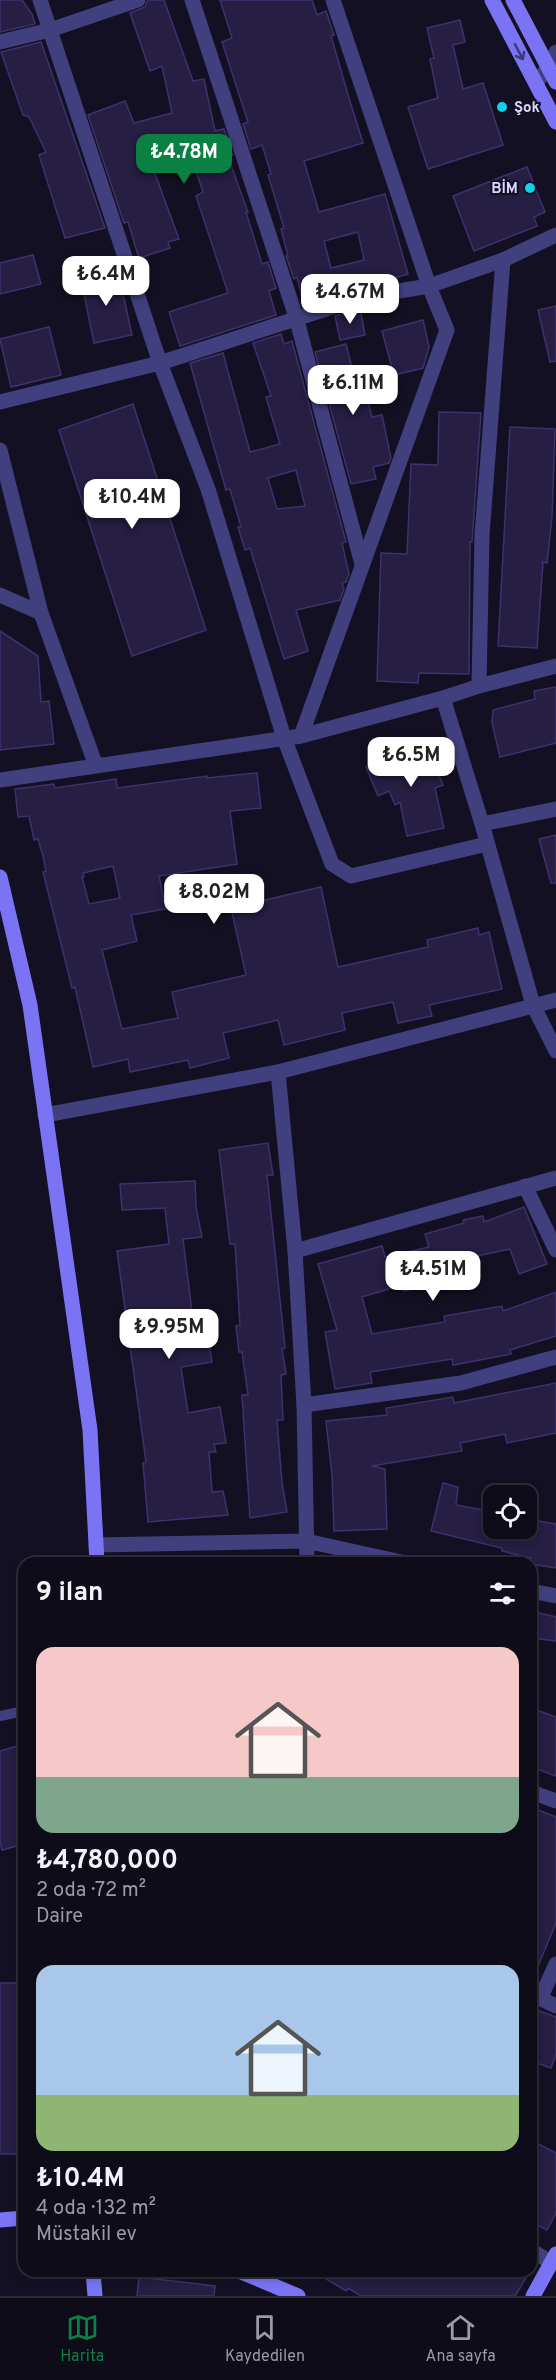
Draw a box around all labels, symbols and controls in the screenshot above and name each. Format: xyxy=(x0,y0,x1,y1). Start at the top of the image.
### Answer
one-way arrow xyxy=(513,43,525,60)
place label: Şok xyxy=(514,99,540,118)
marker: Şok xyxy=(495,100,509,114)
pin: ₺4.78M xyxy=(135,134,233,185)
text: ₺4.78M xyxy=(150,140,218,166)
place label: BİM xyxy=(491,179,518,199)
marker: BİM xyxy=(523,181,537,195)
pin: ₺6.4M xyxy=(64,256,148,307)
text: ₺6.4M xyxy=(76,262,136,288)
pin: ₺4.67M xyxy=(301,274,399,325)
text: ₺4.67M xyxy=(315,280,385,306)
pin: ₺6.11M xyxy=(304,365,402,416)
text: ₺6.11M xyxy=(322,371,384,397)
pin: ₺10.4M xyxy=(83,479,181,530)
text: ₺10.4M xyxy=(98,485,166,511)
pin: ₺6.5M xyxy=(369,737,453,788)
text: ₺6.5M xyxy=(382,743,440,769)
pin: ₺8.02M xyxy=(165,874,263,925)
text: ₺8.02M xyxy=(178,880,250,906)
pin: ₺4.51M xyxy=(384,1251,482,1302)
text: ₺4.51M xyxy=(399,1257,467,1283)
pin: ₺9.95M xyxy=(120,1309,218,1360)
text: ₺9.95M xyxy=(134,1315,205,1341)
map controls xyxy=(483,1485,537,1539)
button: locate xyxy=(483,1485,537,1539)
text: 9 ilan xyxy=(36,1577,103,1610)
icon: filters xyxy=(486,1577,519,1610)
icon: home xyxy=(224,1686,332,1794)
text: ₺4,780,000 xyxy=(36,1845,178,1878)
text: 2 oda · 72 m² xyxy=(36,1878,146,1904)
text: Daire xyxy=(36,1904,83,1930)
icon: home xyxy=(224,2004,332,2112)
text: ₺10.4M xyxy=(36,2163,125,2196)
text: 4 oda · 132 m² xyxy=(36,2196,156,2222)
text: Müstakil ev xyxy=(36,2222,137,2248)
tab: Harita xyxy=(60,2311,104,2367)
tab: Kaydedilen xyxy=(225,2311,305,2367)
tab: Ana sayfa xyxy=(426,2311,496,2367)

